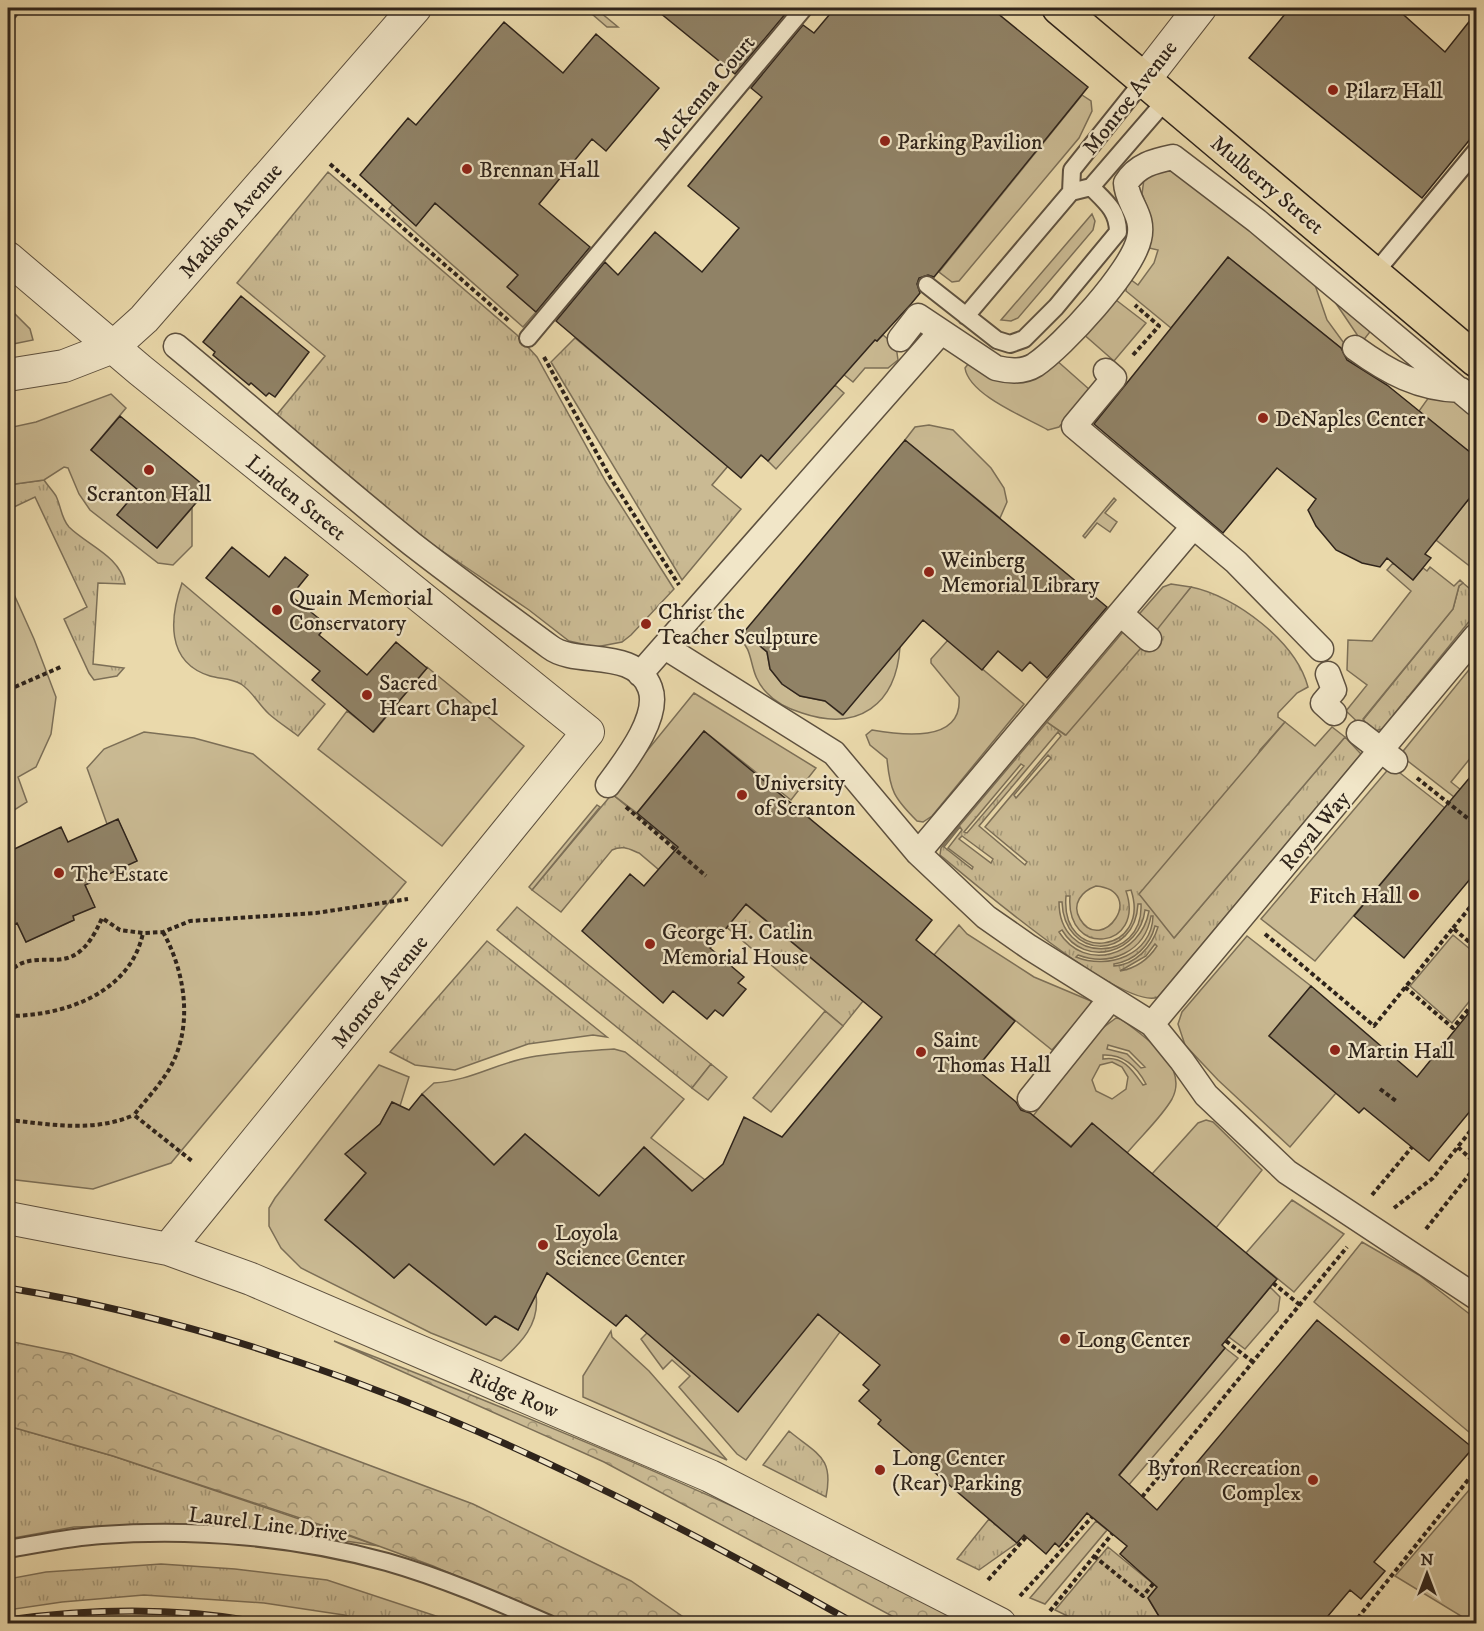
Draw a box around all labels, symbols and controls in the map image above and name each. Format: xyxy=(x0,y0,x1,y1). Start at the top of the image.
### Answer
street label: McKenna Court xyxy=(649,30,761,156)
street label: Monroe Avenue xyxy=(1077,35,1183,161)
place label: Pilarz Hall xyxy=(1345,78,1443,105)
marker: Pilarz Hall xyxy=(1326,83,1340,97)
place label: Parking Pavilion xyxy=(897,129,1043,156)
street label: Mulberry Street xyxy=(1205,130,1329,240)
marker: Parking Pavilion xyxy=(878,134,892,148)
place label: Brennan Hall xyxy=(479,157,600,184)
street label: Madison Avenue xyxy=(174,158,288,284)
marker: Brennan Hall xyxy=(460,162,474,176)
place label: DeNaples Center xyxy=(1275,406,1426,433)
marker: DeNaples Center xyxy=(1256,411,1270,425)
street label: Linden Street xyxy=(240,450,352,547)
marker: Scranton Hall xyxy=(142,463,156,477)
place label: Scranton Hall xyxy=(87,481,212,508)
place label: Weinberg Memorial Library xyxy=(940,547,1100,599)
marker: Weinberg Memorial Library xyxy=(922,565,936,579)
place label: Quain Memorial Conservatory xyxy=(289,585,433,637)
place label: Christ the Teacher Sculpture xyxy=(658,599,818,651)
marker: Quain Memorial Conservatory xyxy=(270,603,284,617)
marker: Christ the Teacher Sculpture xyxy=(639,617,653,631)
place label: Sacred Heart Chapel xyxy=(379,670,498,722)
marker: Sacred Heart Chapel xyxy=(360,688,374,702)
place label: University of Scranton xyxy=(754,770,856,822)
street label: Royal Way xyxy=(1274,786,1356,876)
marker: University of Scranton xyxy=(735,788,749,802)
place label: The Estate xyxy=(71,861,168,888)
marker: The Estate xyxy=(52,866,66,880)
place label: Fitch Hall xyxy=(1309,883,1402,910)
marker: Fitch Hall xyxy=(1407,888,1421,902)
place label: George H. Catlin Memorial House xyxy=(662,919,814,971)
street label: Monroe Avenue xyxy=(326,930,434,1054)
marker: George H. Catlin Memorial House xyxy=(643,937,657,951)
place label: Saint Thomas Hall xyxy=(933,1027,1051,1079)
place label: Martin Hall xyxy=(1347,1038,1455,1065)
marker: Martin Hall xyxy=(1328,1043,1342,1057)
marker: Saint Thomas Hall xyxy=(914,1045,928,1059)
place label: Loyola Science Center xyxy=(555,1220,686,1272)
marker: Loyola Science Center xyxy=(536,1238,550,1252)
place label: Long Center xyxy=(1077,1327,1191,1354)
marker: Long Center xyxy=(1058,1332,1072,1346)
street label: Ridge Row xyxy=(464,1362,562,1424)
place label: Long Center (Rear) Parking xyxy=(892,1445,1022,1497)
place label: Byron Recreation Complex xyxy=(1147,1455,1301,1507)
marker: Long Center (Rear) Parking xyxy=(873,1463,887,1477)
marker: Byron Recreation Complex xyxy=(1306,1473,1320,1487)
street label: Laurel Line Drive xyxy=(187,1501,349,1548)
north arrow xyxy=(1397,1544,1457,1604)
text: N xyxy=(1420,1550,1434,1570)

